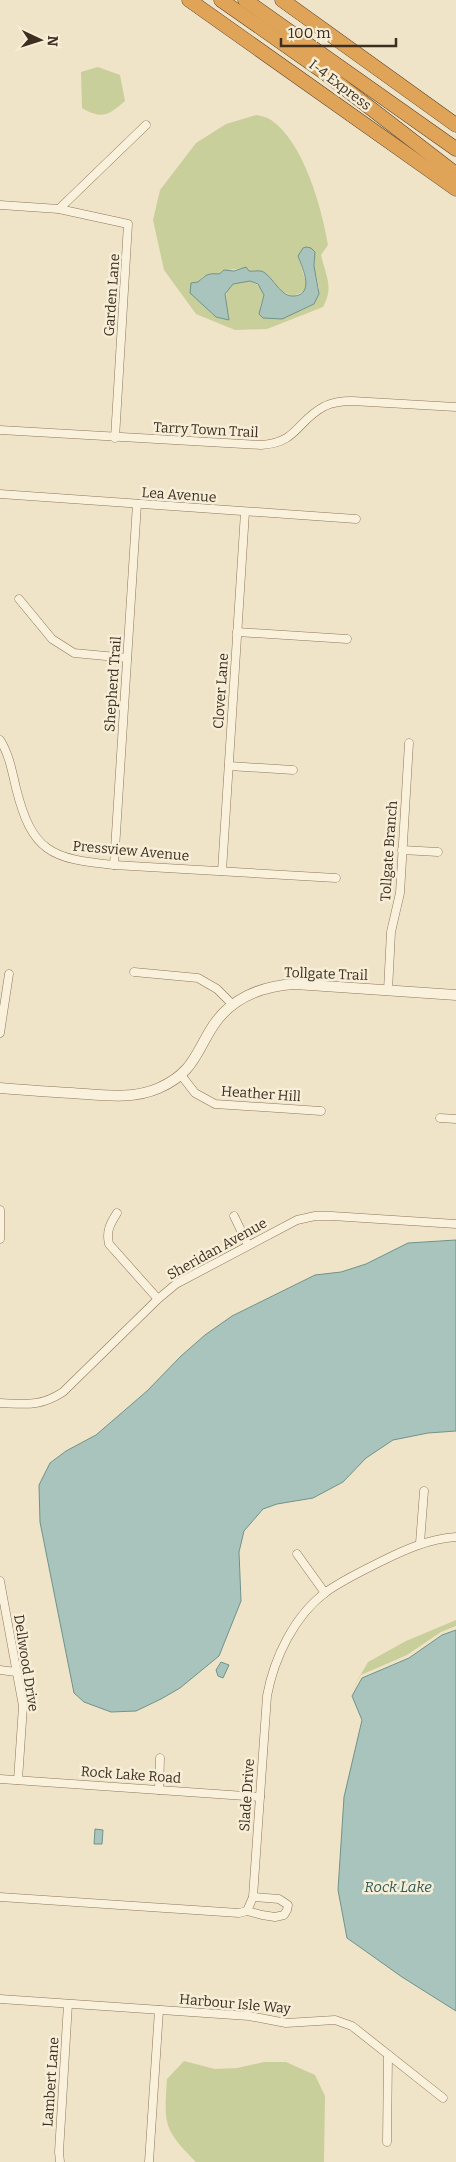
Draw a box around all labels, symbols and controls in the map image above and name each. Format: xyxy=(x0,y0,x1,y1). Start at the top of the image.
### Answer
north arrow xyxy=(15,15,65,65)
scale bar xyxy=(281,15,396,47)
text: 100 m xyxy=(288,24,331,42)
text: N xyxy=(44,35,61,47)
street label: I-4 Express xyxy=(306,56,374,114)
street label: Garden Lane xyxy=(101,253,123,337)
street label: Tarry Town Trail xyxy=(153,419,259,441)
street label: Lea Avenue xyxy=(141,484,217,506)
street label: Shepherd Trail xyxy=(101,636,125,732)
street label: Clover Lane xyxy=(210,653,232,729)
street label: Tollgate Branch xyxy=(377,800,401,902)
street label: Pressview Avenue xyxy=(72,837,190,865)
street label: Tollgate Trail xyxy=(284,964,368,984)
street label: Heather Hill xyxy=(221,1083,301,1105)
street label: Sheridan Avenue xyxy=(164,1215,270,1283)
street label: Dellwood Drive xyxy=(10,1613,42,1713)
street label: Slade Drive xyxy=(236,1758,258,1832)
street label: Rock Lake Road xyxy=(80,1763,182,1787)
water label: Rock Lake xyxy=(364,1878,432,1896)
street label: Harbour Isle Way xyxy=(178,1991,292,2017)
street label: Lambert Lane xyxy=(39,2036,63,2128)

